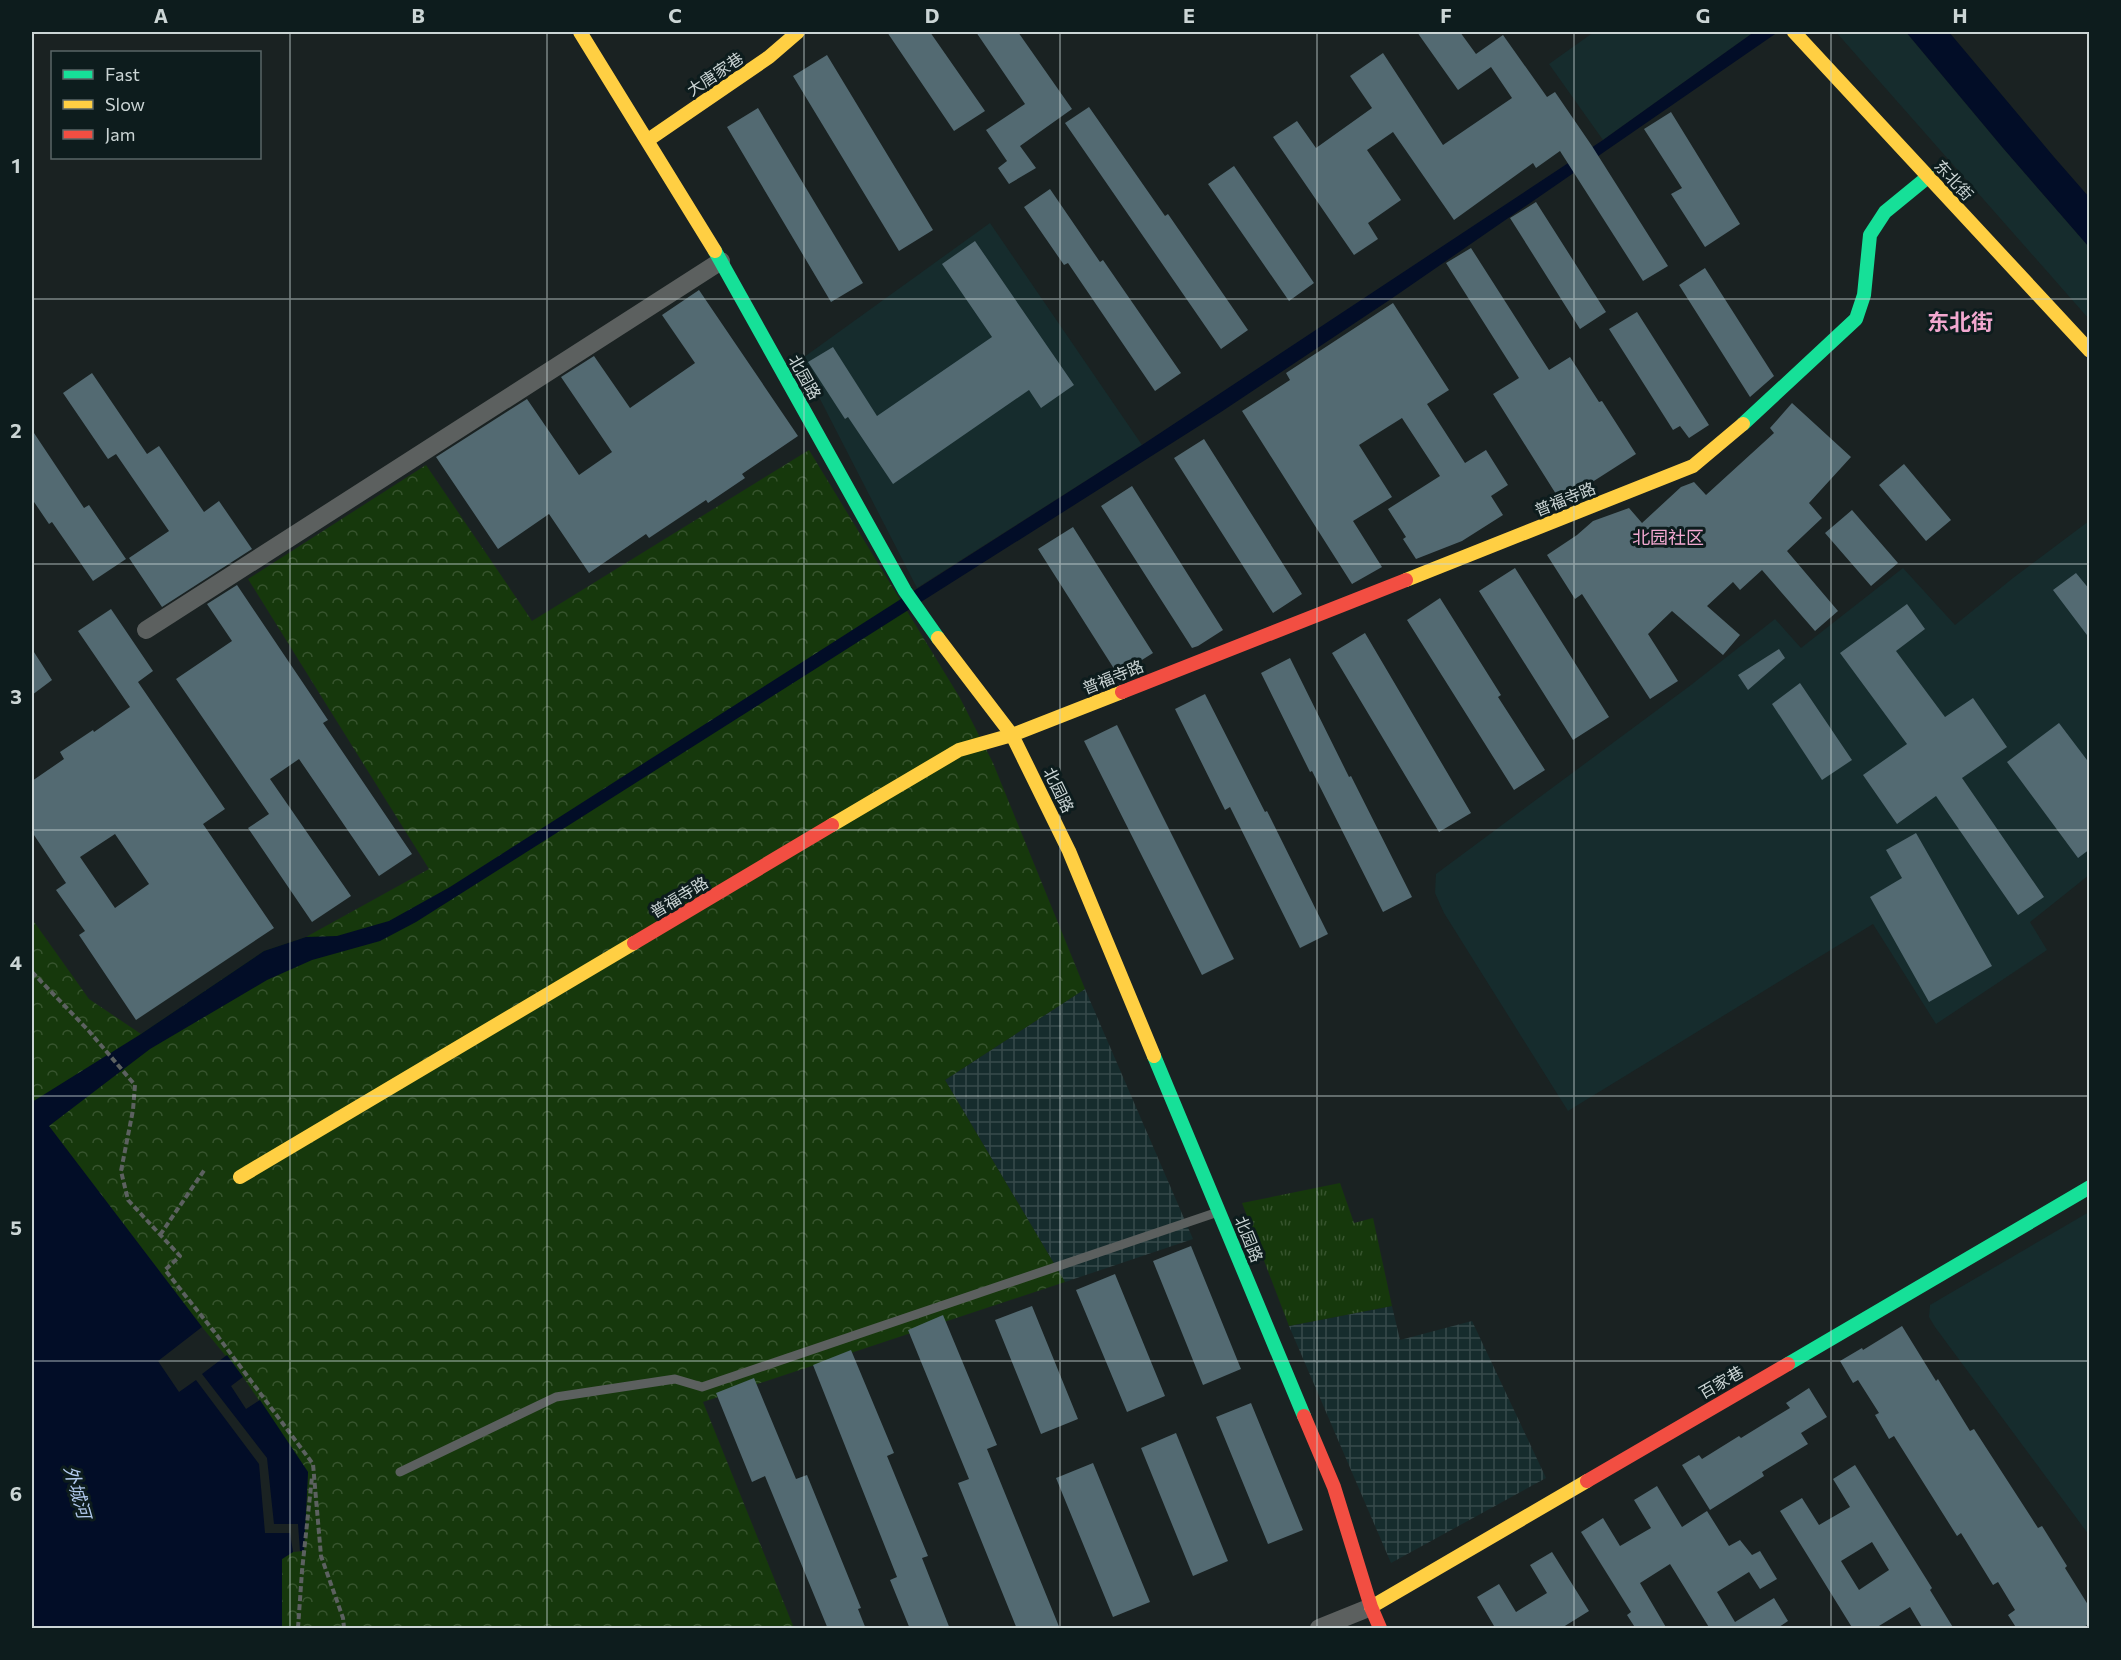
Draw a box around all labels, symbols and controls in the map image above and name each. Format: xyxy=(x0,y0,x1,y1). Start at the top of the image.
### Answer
text: A xyxy=(154,3,168,27)
text: B xyxy=(411,3,425,27)
text: C xyxy=(668,3,682,27)
text: D xyxy=(925,3,939,27)
text: E xyxy=(1183,3,1195,27)
text: F xyxy=(1440,3,1452,27)
text: G xyxy=(1696,3,1710,27)
text: H xyxy=(1953,3,1968,27)
street label: 大唐家巷 xyxy=(683,48,747,99)
legend xyxy=(51,51,261,159)
text: Fast xyxy=(105,63,140,85)
text: Slow xyxy=(105,93,145,115)
text: Jam xyxy=(105,123,135,145)
text: 1 xyxy=(11,153,21,177)
street label: 东北街 xyxy=(1931,156,1978,204)
district label: 东北街 xyxy=(1927,308,1993,335)
street label: 北园路 xyxy=(785,351,825,402)
text: 2 xyxy=(10,418,22,442)
street label: 普福寺路 xyxy=(1532,478,1598,519)
district label: 北园社区 xyxy=(1632,526,1704,548)
street label: 普福寺路 xyxy=(1080,656,1146,697)
text: 3 xyxy=(10,684,22,708)
street label: 北园路 xyxy=(1040,764,1079,816)
street label: 普福寺路 xyxy=(646,872,711,921)
text: 4 xyxy=(10,950,22,974)
street label: 北园路 xyxy=(1232,1213,1267,1265)
text: 5 xyxy=(10,1215,22,1239)
street label: 百家巷 xyxy=(1695,1361,1746,1402)
water label: 外城河 xyxy=(60,1463,97,1524)
text: 6 xyxy=(10,1481,22,1505)

